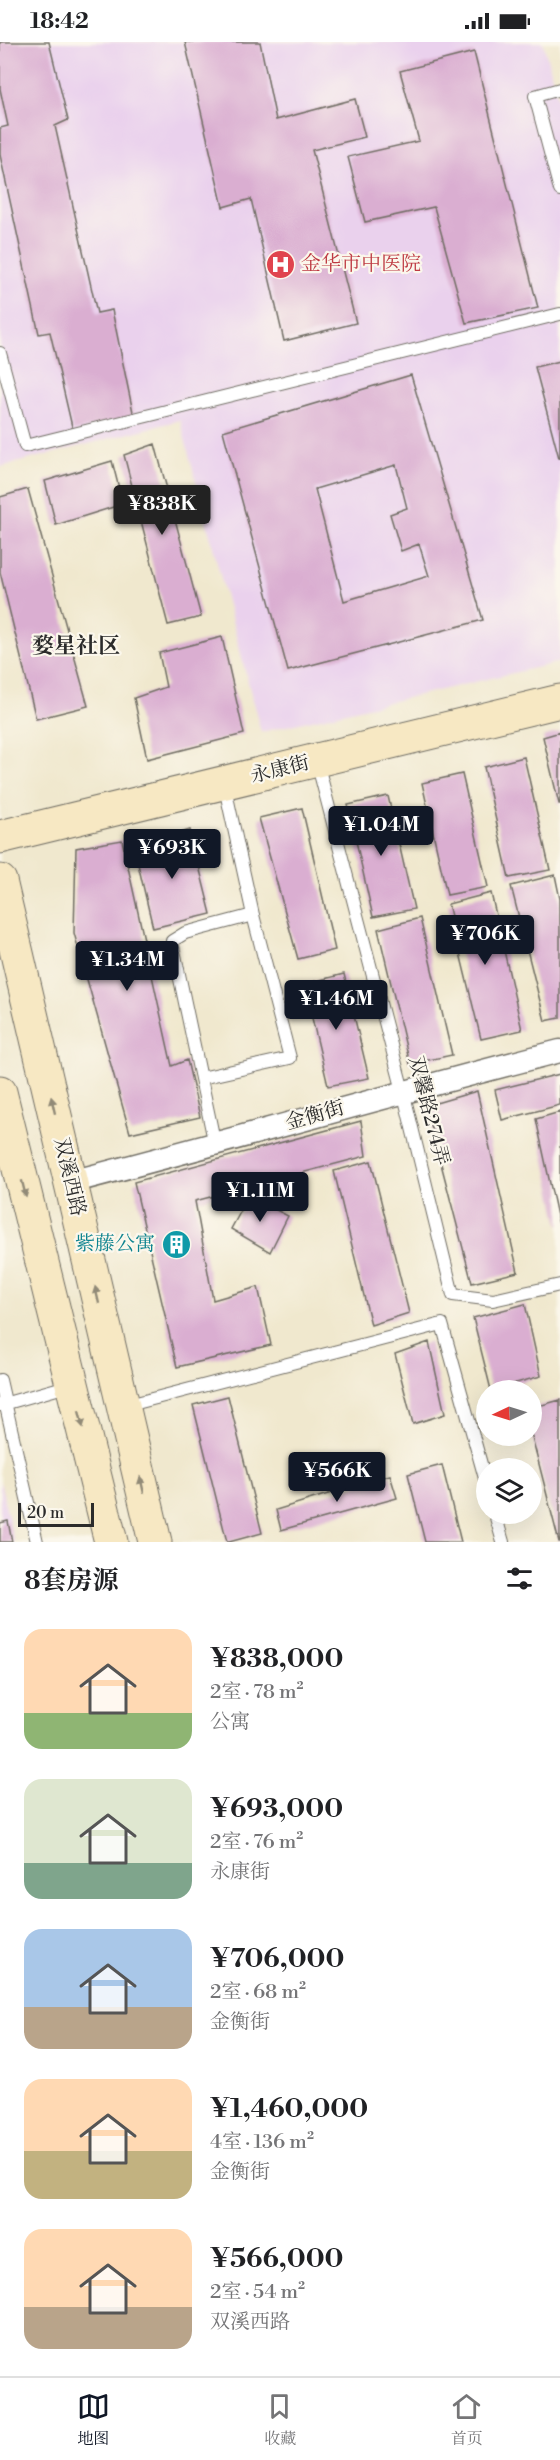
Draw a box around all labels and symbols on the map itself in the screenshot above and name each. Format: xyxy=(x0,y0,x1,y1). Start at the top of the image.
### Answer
hospital icon: 金华市中医院 xyxy=(264,248,296,280)
place label: 金华市中医院 xyxy=(301,252,421,277)
pin: ¥838K xyxy=(120,485,204,536)
district label: 婺星社区 xyxy=(32,633,120,660)
street label: 永康街 xyxy=(248,751,312,789)
pin: ¥1.04M xyxy=(332,806,430,857)
pin: ¥693K xyxy=(130,829,214,880)
pin: ¥706K xyxy=(443,915,527,966)
pin: ¥1.34M xyxy=(78,941,176,992)
pin: ¥1.46M xyxy=(287,980,385,1031)
street label: 双馨路274弄 xyxy=(402,1054,454,1168)
one-way arrow xyxy=(47,1096,57,1115)
street label: 金衡街 xyxy=(283,1096,347,1136)
street label: 双溪西路 xyxy=(48,1135,90,1219)
pin: ¥1.11M xyxy=(211,1172,309,1223)
one-way arrow xyxy=(20,1180,30,1199)
building icon: 紫藤公寓 xyxy=(160,1228,192,1260)
place label: 紫藤公寓 xyxy=(75,1232,155,1257)
one-way arrow xyxy=(92,1286,102,1304)
north arrow xyxy=(476,1380,542,1446)
one-way arrow xyxy=(76,1410,86,1429)
pin: ¥566K xyxy=(295,1452,379,1503)
one-way arrow xyxy=(137,1475,146,1494)
scale bar xyxy=(18,1500,94,1528)

